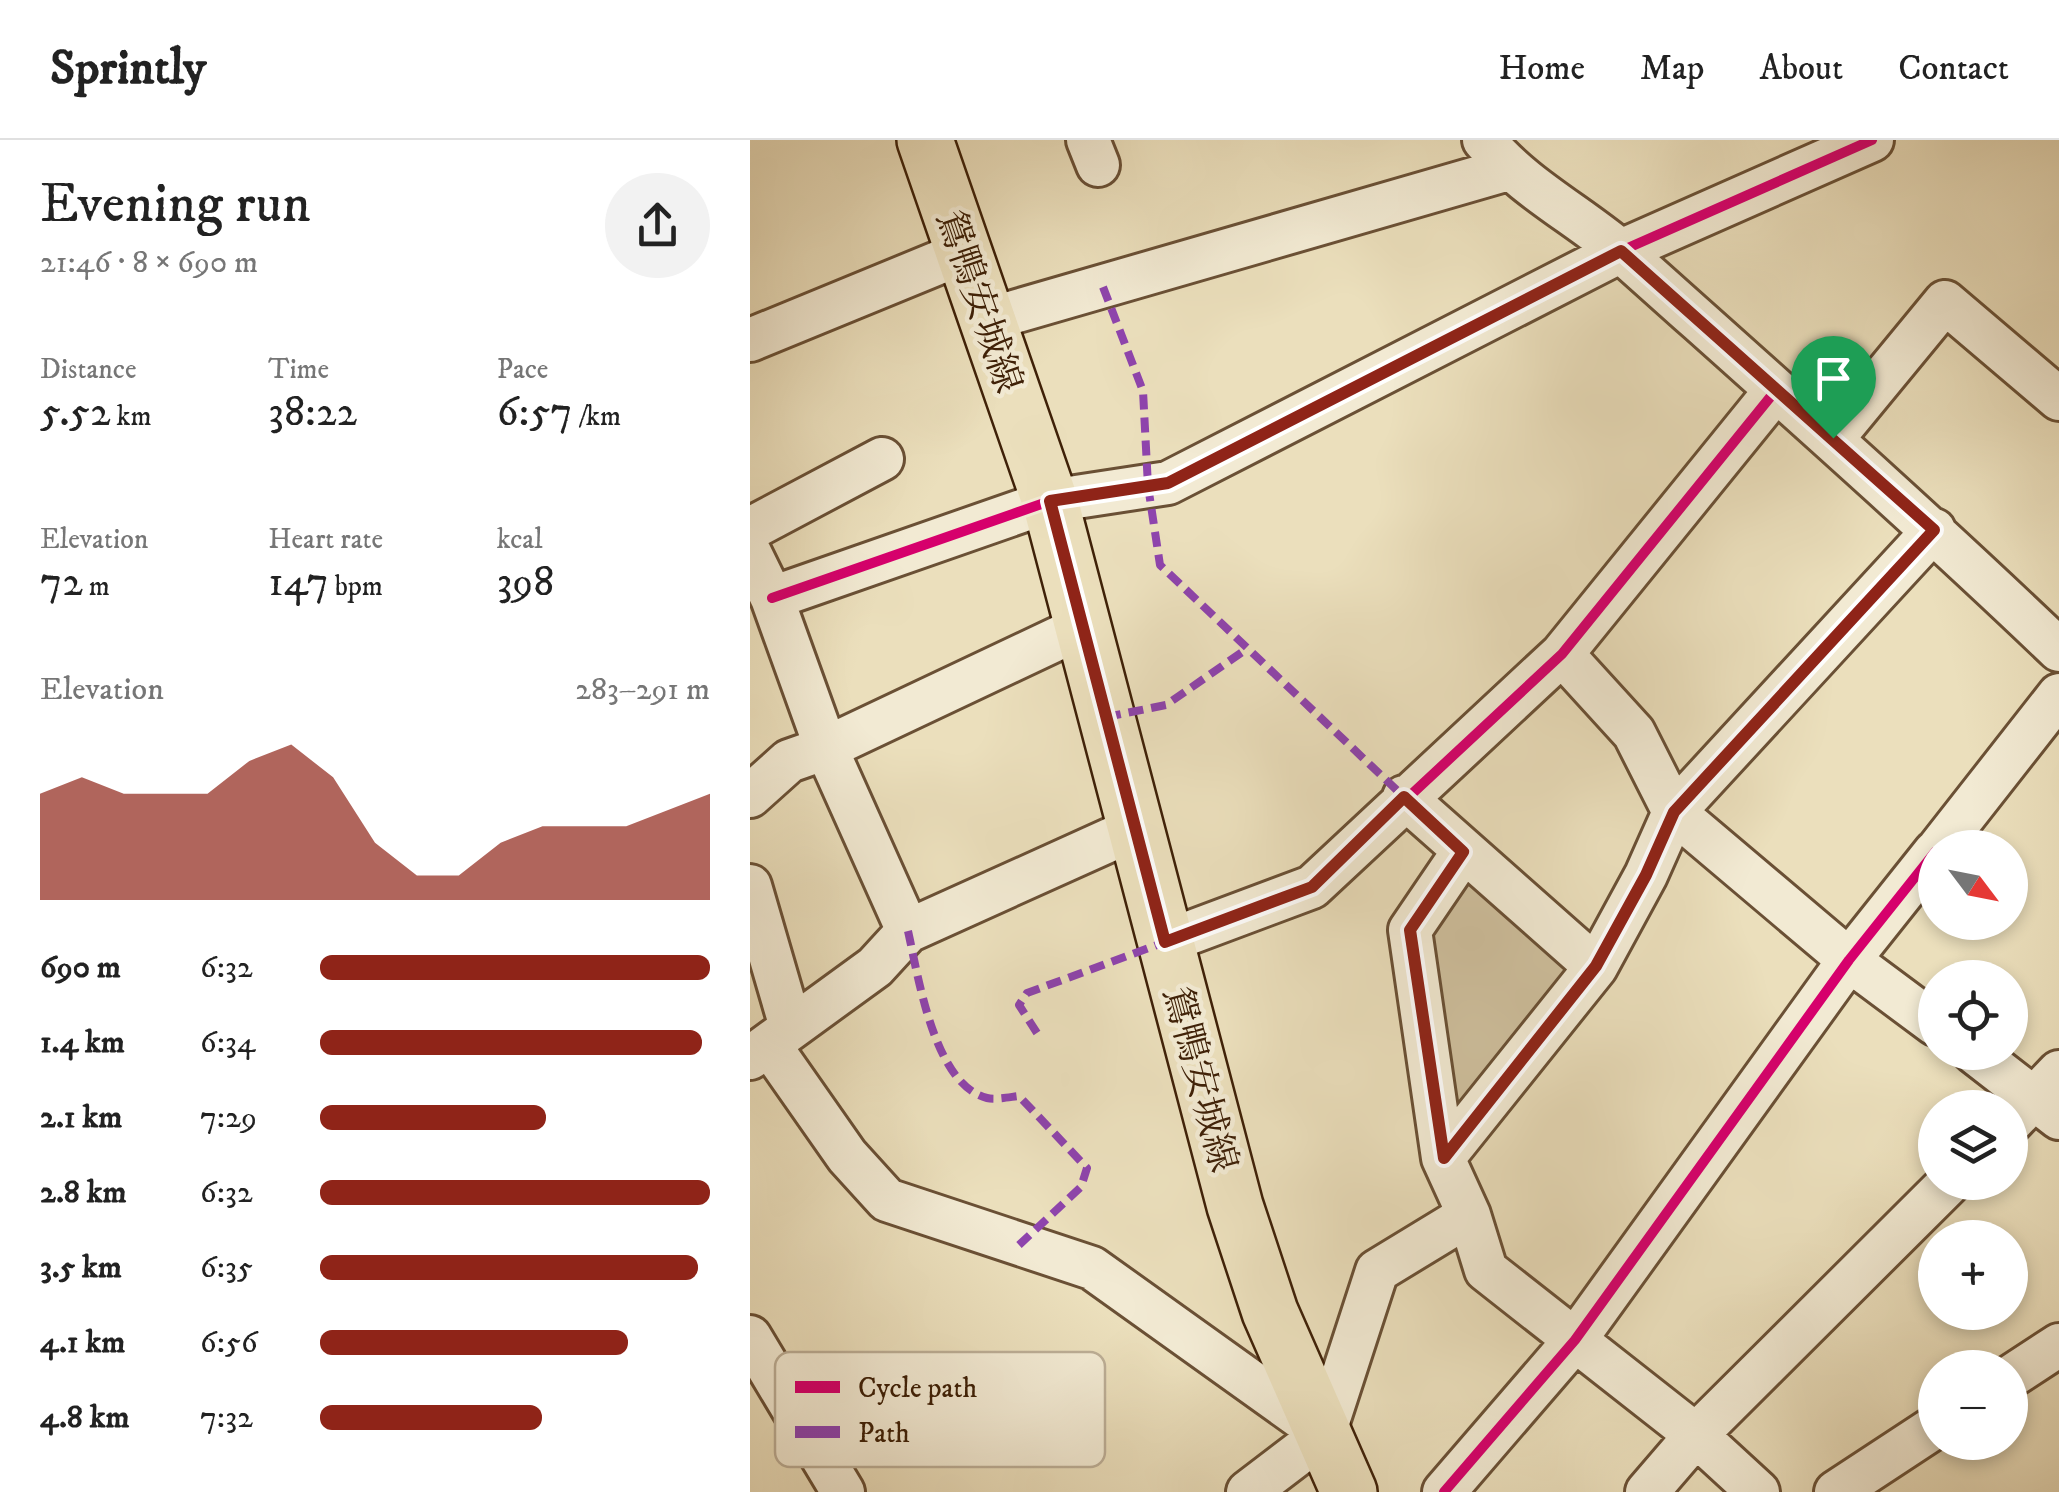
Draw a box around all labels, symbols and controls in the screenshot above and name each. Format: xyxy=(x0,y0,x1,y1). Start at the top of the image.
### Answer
text: Sprintly xyxy=(50,39,206,99)
text: Home xyxy=(1498,47,1585,91)
text: Map xyxy=(1640,47,1704,91)
text: About xyxy=(1759,47,1843,91)
text: Contact xyxy=(1898,47,2009,91)
text: Evening run xyxy=(40,171,311,240)
button: share xyxy=(605,173,710,278)
street label: 鴛鴨安城線 xyxy=(924,204,1032,399)
text: 21:46 · 8 × 690 m xyxy=(40,243,258,283)
pin xyxy=(1791,336,1876,439)
icon: arrive xyxy=(1806,351,1861,406)
text: Distance xyxy=(40,352,136,387)
text: Time xyxy=(268,352,329,387)
text: Pace xyxy=(497,352,548,387)
text: 5.52 xyxy=(40,387,111,439)
text: 38:22 xyxy=(268,387,357,439)
text: 6:57 xyxy=(497,387,572,439)
text: km xyxy=(111,399,152,434)
text: /km xyxy=(572,399,621,434)
text: Elevation xyxy=(40,522,148,557)
text: Heart rate xyxy=(268,522,383,557)
text: kcal xyxy=(497,522,543,557)
text: 72 xyxy=(40,557,83,609)
text: 147 xyxy=(268,557,329,609)
text: 398 xyxy=(497,557,554,609)
text: m xyxy=(83,569,110,604)
text: bpm xyxy=(329,569,383,604)
text: Elevation xyxy=(40,670,164,710)
text: 283–291 m xyxy=(575,670,710,710)
north arrow xyxy=(1918,830,2028,940)
map controls xyxy=(1918,830,2028,1460)
text: 690 m xyxy=(40,948,121,988)
text: 6:32 xyxy=(200,948,253,988)
button: locate xyxy=(1918,960,2028,1070)
street label: 鴛鴨安城線 xyxy=(1151,982,1247,1177)
text: 1.4 km xyxy=(40,1023,125,1063)
text: 6:34 xyxy=(200,1023,255,1063)
button: layers xyxy=(1918,1090,2028,1200)
text: 2.1 km xyxy=(40,1098,122,1138)
text: 7:29 xyxy=(200,1098,257,1138)
text: 2.8 km xyxy=(40,1173,127,1213)
text: 6:32 xyxy=(200,1173,253,1213)
button: + xyxy=(1918,1220,2028,1330)
text: 3.5 km xyxy=(40,1248,122,1288)
text: 6:35 xyxy=(200,1248,253,1288)
text: 4.1 km xyxy=(40,1323,125,1363)
text: 6:56 xyxy=(200,1323,258,1363)
button: − xyxy=(1918,1350,2028,1460)
legend xyxy=(775,1352,1105,1467)
text: Cycle path xyxy=(858,1371,977,1406)
text: 4.8 km xyxy=(40,1398,130,1438)
text: 7:32 xyxy=(200,1398,253,1438)
text: Path xyxy=(858,1416,910,1451)

